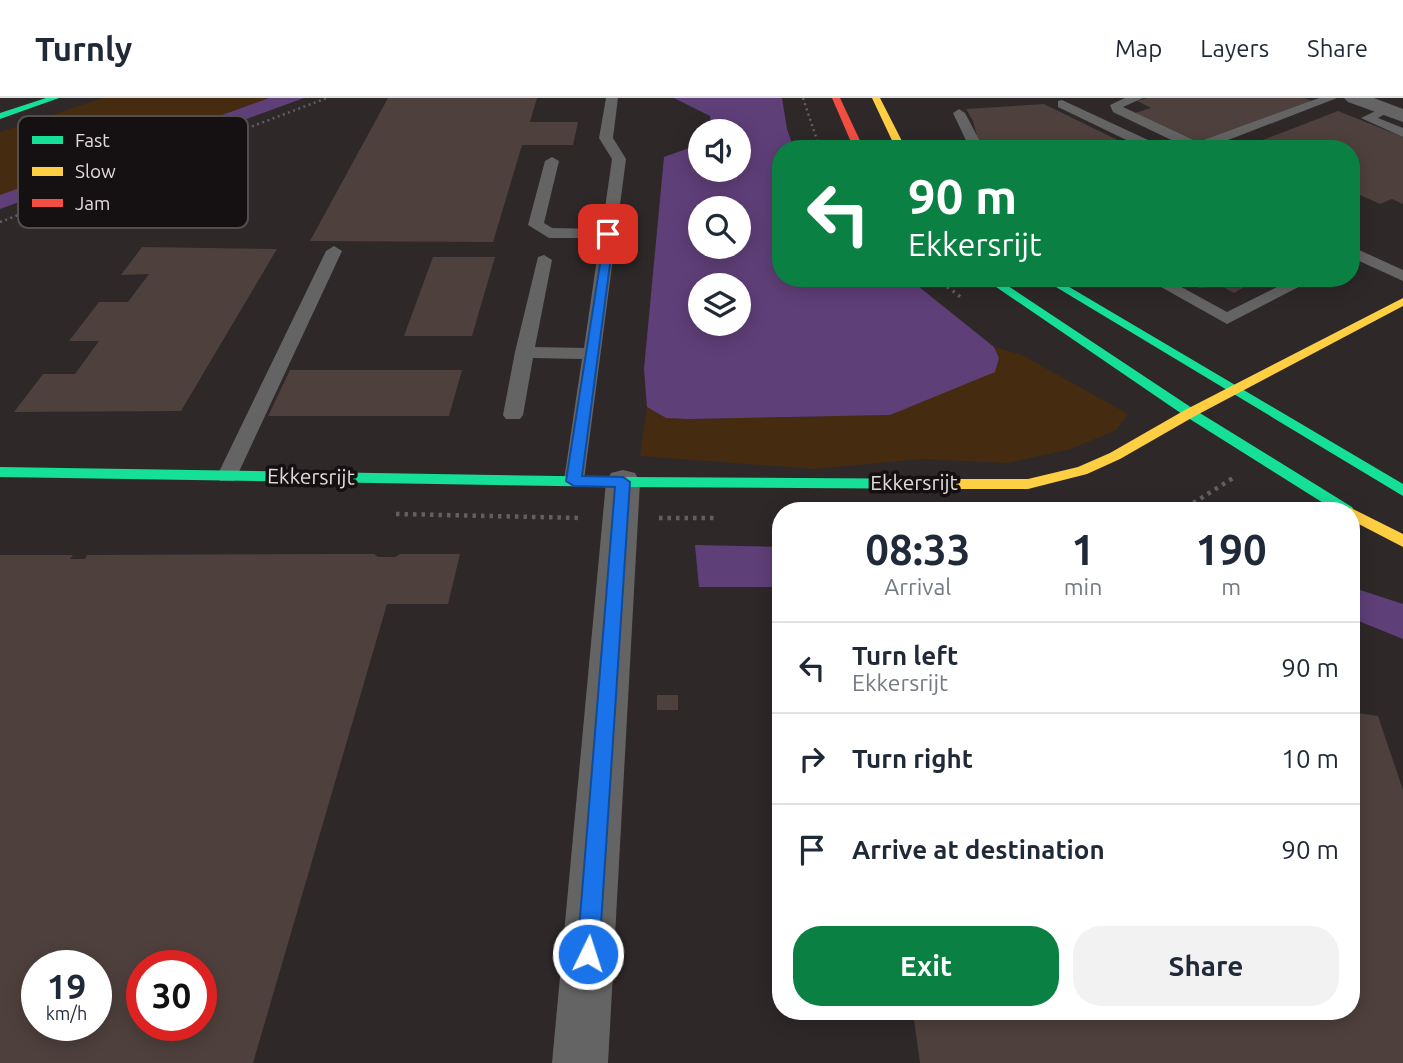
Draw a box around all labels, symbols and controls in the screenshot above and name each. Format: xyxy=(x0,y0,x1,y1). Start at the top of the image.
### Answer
text: Turnly xyxy=(35,30,132,67)
text: Map xyxy=(1115,35,1162,62)
text: Layers xyxy=(1200,35,1269,62)
text: Share xyxy=(1307,35,1368,62)
legend xyxy=(18,116,248,228)
map controls xyxy=(688,119,751,336)
button: sound xyxy=(688,119,751,182)
text: Fast xyxy=(75,129,110,151)
text: Slow xyxy=(75,160,116,182)
icon: left xyxy=(793,168,884,259)
text: 90 m xyxy=(908,168,1017,223)
text: Jam xyxy=(75,192,111,214)
button: search xyxy=(688,196,751,259)
pin xyxy=(578,204,638,264)
icon: arrive xyxy=(589,215,627,253)
text: Ekkersrijt xyxy=(908,226,1042,262)
button: layers xyxy=(688,273,751,336)
street label: Ekkersrijt xyxy=(267,463,355,489)
street label: Ekkersrijt xyxy=(870,470,958,494)
text: 08:33 xyxy=(865,526,970,573)
text: 1 xyxy=(1071,526,1095,573)
text: 190 xyxy=(1196,526,1267,573)
text: Arrival xyxy=(884,574,951,599)
text: min xyxy=(1064,574,1102,599)
text: m xyxy=(1221,574,1241,599)
text: Turn left xyxy=(852,641,958,670)
icon: left xyxy=(793,649,831,687)
text: 90 m xyxy=(1281,653,1339,682)
text: Ekkersrijt xyxy=(852,670,948,695)
icon: right xyxy=(793,740,831,778)
text: Turn right xyxy=(852,744,973,773)
text: 10 m xyxy=(1281,744,1339,773)
icon: arrive xyxy=(793,831,831,869)
text: Arrive at destination xyxy=(852,835,1105,864)
text: 90 m xyxy=(1281,835,1339,864)
position arrow xyxy=(551,917,625,991)
button: Exit xyxy=(793,926,1059,1006)
button: Share xyxy=(1073,926,1339,1006)
speed limit sign: 30 xyxy=(126,950,217,1041)
text: 19 xyxy=(47,966,86,1006)
text: km/h xyxy=(46,1003,87,1023)

